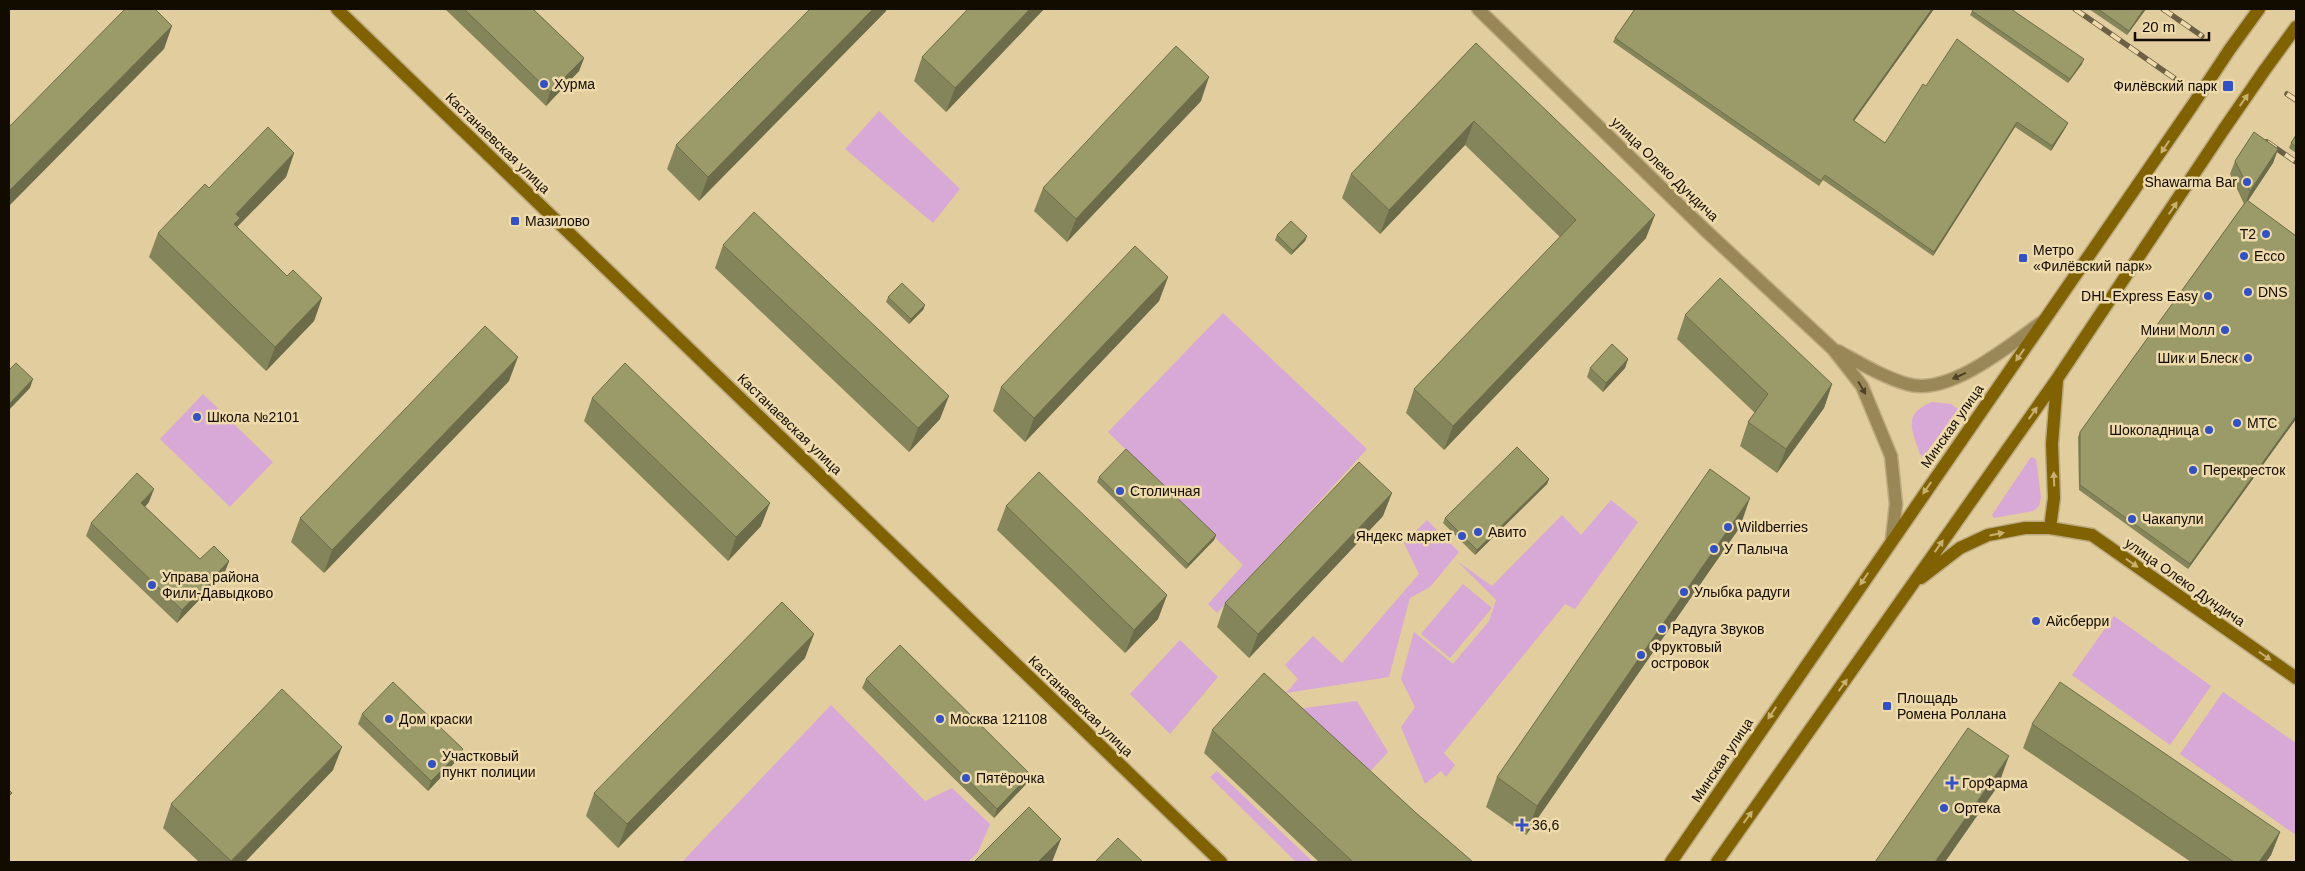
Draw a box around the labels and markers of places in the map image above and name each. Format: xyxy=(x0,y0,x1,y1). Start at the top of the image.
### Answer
place label: Хурма xyxy=(554,76,595,92)
marker: Хурма xyxy=(538,78,550,90)
place label: Филёвский парк xyxy=(2113,78,2218,94)
marker: Филёвский парк xyxy=(2221,79,2235,93)
place label: Shawarma Bar xyxy=(2144,174,2237,190)
marker: Shawarma Bar xyxy=(2241,176,2253,188)
place label: Мазилово xyxy=(525,213,590,229)
marker: Мазилово xyxy=(509,215,521,227)
place label: T2 xyxy=(2240,226,2256,242)
marker: T2 xyxy=(2260,228,2272,240)
place label: Метро «Филёвский парк» xyxy=(2033,242,2152,274)
place label: Ecco xyxy=(2254,248,2285,264)
marker: Ecco xyxy=(2238,250,2250,262)
marker: Метро «Филёвский парк» xyxy=(2017,252,2029,264)
place label: DNS xyxy=(2258,284,2288,300)
marker: DNS xyxy=(2242,286,2254,298)
place label: DHL Express Easy xyxy=(2081,288,2198,304)
marker: DHL Express Easy xyxy=(2202,290,2214,302)
place label: Мини Молл xyxy=(2140,322,2215,338)
marker: Мини Молл xyxy=(2219,324,2231,336)
place label: Шик и Блеск xyxy=(2158,350,2239,366)
marker: Шик и Блеск xyxy=(2242,352,2254,364)
place label: Школа №2101 xyxy=(207,409,300,425)
marker: Школа №2101 xyxy=(191,411,203,423)
place label: МТС xyxy=(2247,415,2277,431)
marker: МТС xyxy=(2231,417,2243,429)
place label: Шоколадница xyxy=(2109,422,2199,438)
marker: Шоколадница xyxy=(2203,424,2215,436)
place label: Перекресток xyxy=(2203,462,2286,478)
marker: Перекресток xyxy=(2187,464,2199,476)
place label: Столичная xyxy=(1130,483,1200,499)
marker: Столичная xyxy=(1114,485,1126,497)
place label: Чакапули xyxy=(2142,511,2204,527)
marker: Чакапули xyxy=(2126,513,2138,525)
place label: Wildberries xyxy=(1738,519,1808,535)
marker: Wildberries xyxy=(1722,521,1734,533)
place label: Авито xyxy=(1488,524,1527,540)
marker: Авито xyxy=(1472,526,1484,538)
place label: Яндекс маркет xyxy=(1356,528,1453,544)
marker: Яндекс маркет xyxy=(1456,530,1468,542)
place label: У Палыча xyxy=(1724,541,1788,557)
marker: У Палыча xyxy=(1708,543,1720,555)
place label: Управа района Фили-Давыдково xyxy=(162,569,273,601)
marker: Управа района Фили-Давыдково xyxy=(146,579,158,591)
place label: Улыбка радуги xyxy=(1694,584,1790,600)
marker: Улыбка радуги xyxy=(1678,586,1690,598)
place label: Айсберри xyxy=(2046,613,2109,629)
marker: Айсберри xyxy=(2030,615,2042,627)
place label: Радуга Звуков xyxy=(1672,621,1764,637)
marker: Радуга Звуков xyxy=(1656,623,1668,635)
place label: Фруктовый островок xyxy=(1651,639,1722,671)
marker: Фруктовый островок xyxy=(1635,649,1647,661)
place label: Площадь Ромена Роллана xyxy=(1897,690,2006,722)
marker: Площадь Ромена Роллана xyxy=(1881,700,1893,712)
place label: Дом краски xyxy=(399,711,473,727)
place label: Москва 121108 xyxy=(950,711,1048,727)
marker: Дом краски xyxy=(383,713,395,725)
marker: Москва 121108 xyxy=(934,713,946,725)
place label: Участковый пункт полиции xyxy=(442,748,536,780)
marker: Участковый пункт полиции xyxy=(426,758,438,770)
place label: Пятёрочка xyxy=(976,770,1045,786)
marker: Пятёрочка xyxy=(960,772,972,784)
place label: ГорФарма xyxy=(1962,775,2028,791)
marker: ГорФарма xyxy=(1946,777,1958,789)
place label: Ортека xyxy=(1954,800,2001,816)
marker: Ортека xyxy=(1938,802,1950,814)
place label: 36,6 xyxy=(1532,817,1559,833)
marker: 36,6 xyxy=(1516,819,1528,831)

